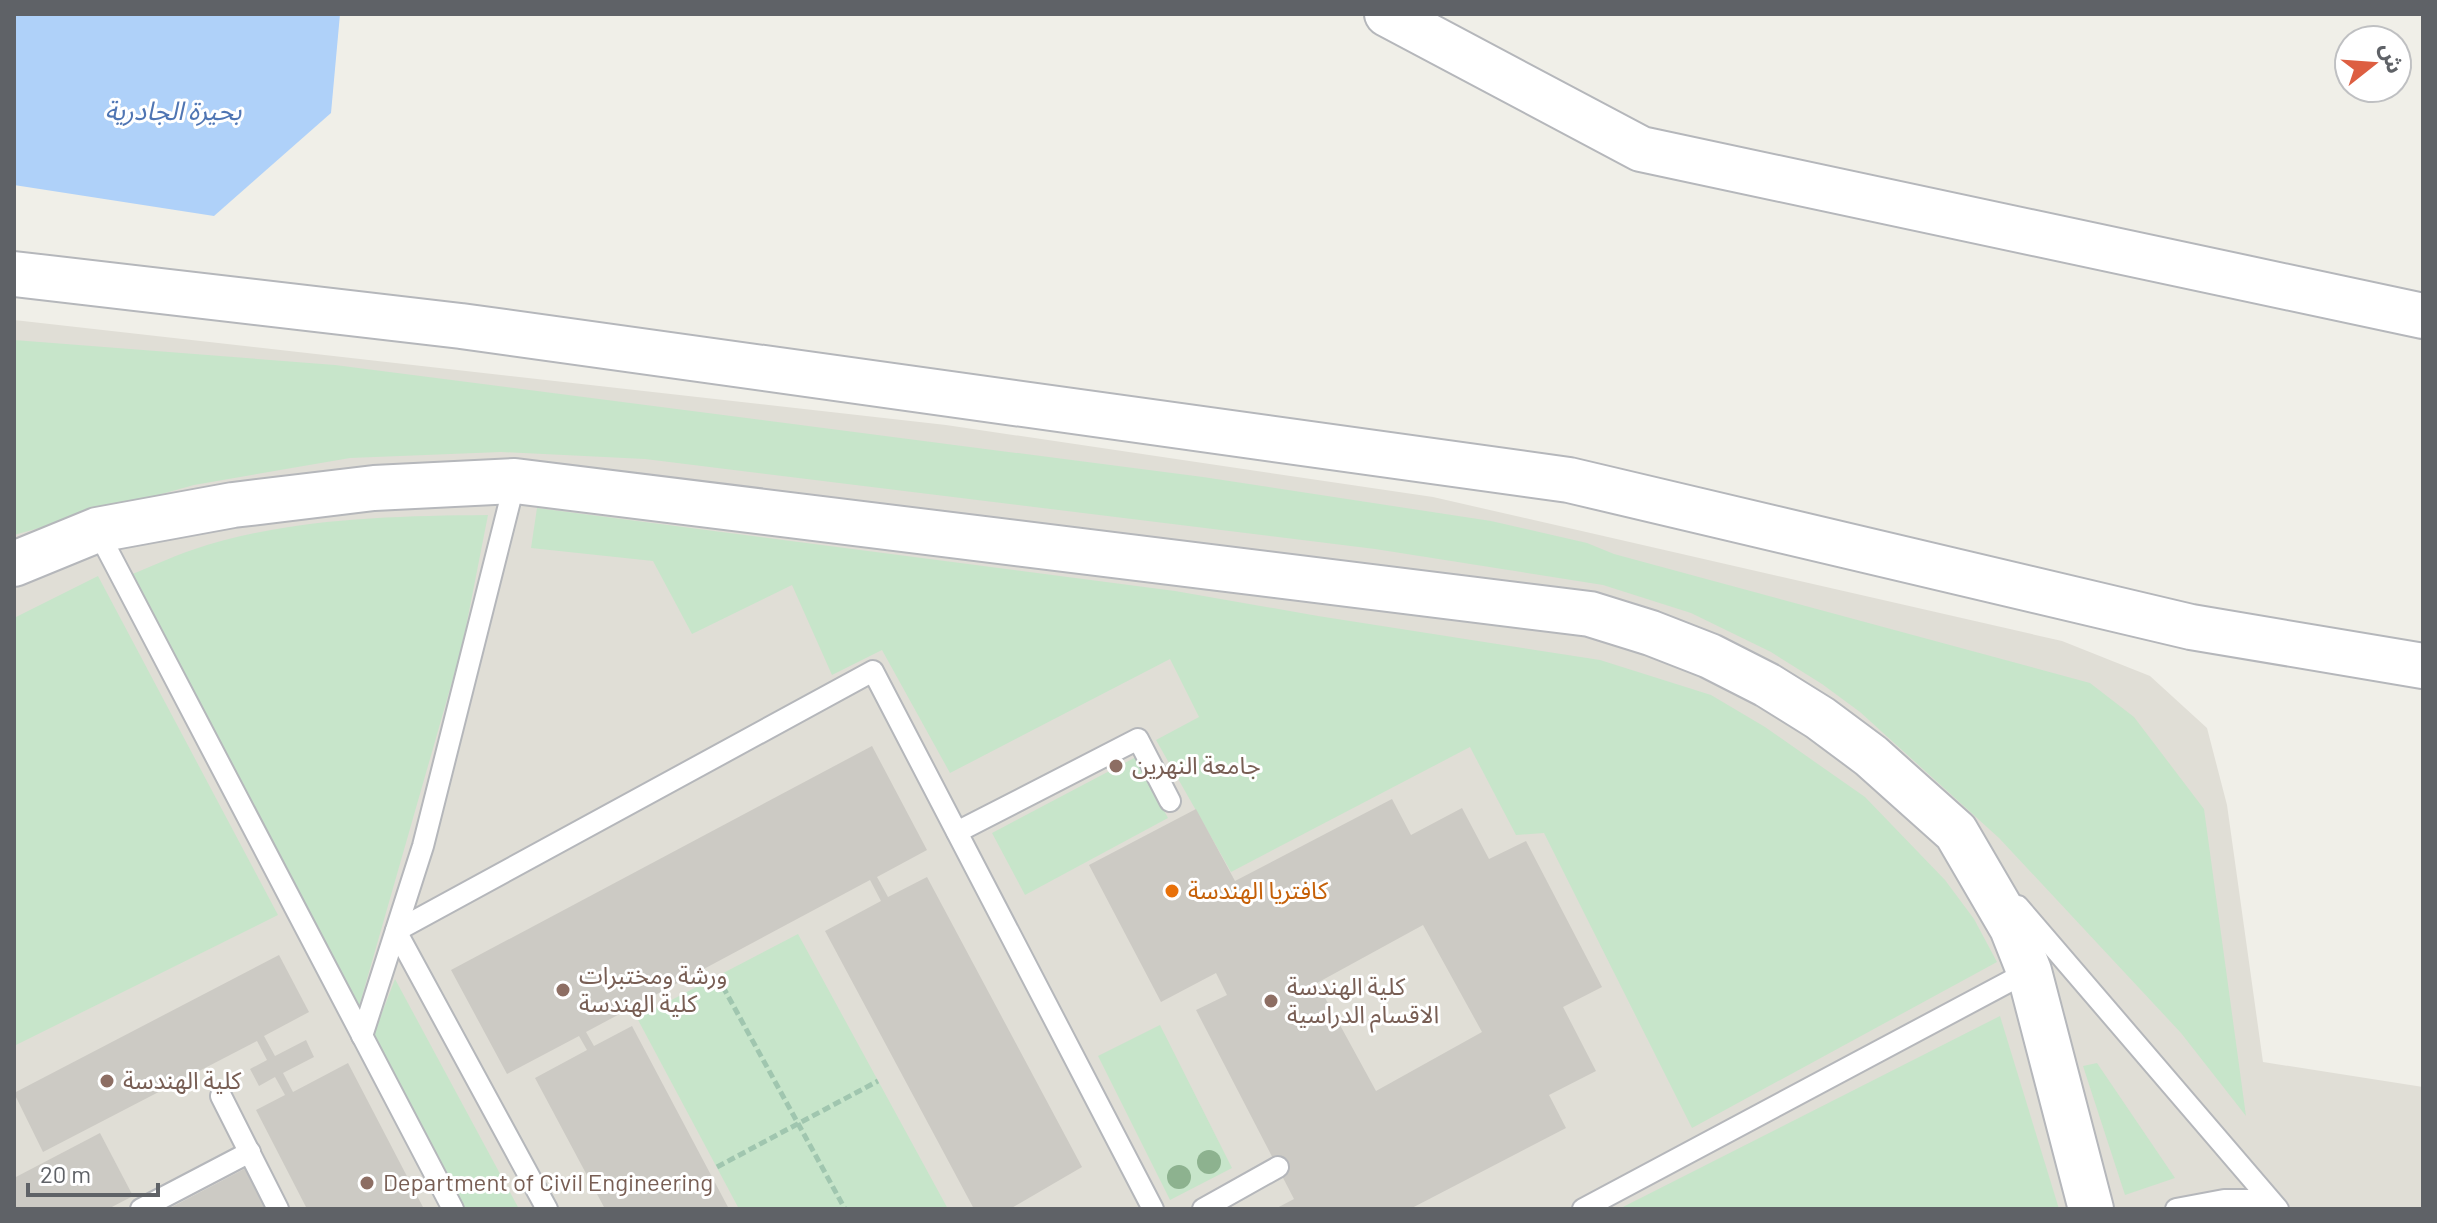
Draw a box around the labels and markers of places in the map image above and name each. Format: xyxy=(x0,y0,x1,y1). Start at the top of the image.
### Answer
place label: جامعة النهرين xyxy=(1132,750,1261,780)
marker: جامعة النهرين xyxy=(1107,757,1125,775)
place label: كافتريا الهندسة xyxy=(1188,875,1329,905)
marker: كافتريا الهندسة xyxy=(1163,882,1181,900)
place label: ورشة ومختبرات كلية الهندسة xyxy=(579,960,727,1017)
place label: كلية الهندسة الاقسام الدراسية xyxy=(1287,971,1439,1033)
marker: ورشة ومختبرات كلية الهندسة xyxy=(554,981,572,999)
marker: كلية الهندسة الاقسام الدراسية xyxy=(1262,992,1280,1010)
place label: كلية الهندسة xyxy=(123,1065,242,1094)
marker: كلية الهندسة xyxy=(98,1072,116,1090)
place label: Department of Civil Engineering xyxy=(383,1167,713,1196)
marker: Department of Civil Engineering xyxy=(358,1174,376,1192)

